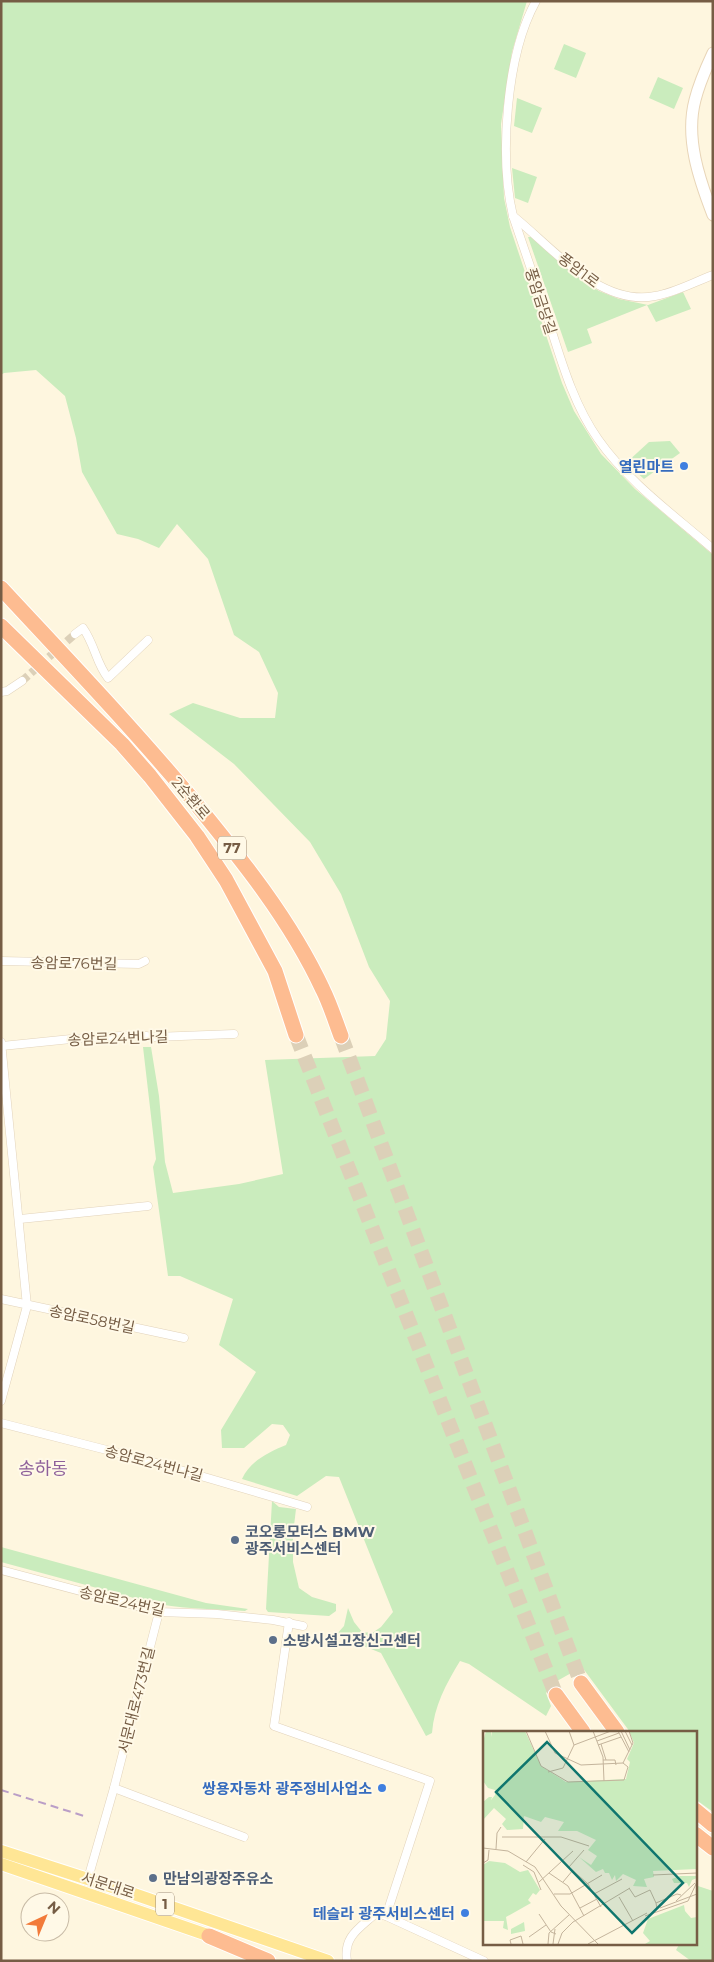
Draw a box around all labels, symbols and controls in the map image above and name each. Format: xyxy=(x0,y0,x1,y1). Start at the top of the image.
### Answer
street label: 풍암1로 xyxy=(555,248,603,292)
street label: 풍암금당길 xyxy=(521,265,561,337)
place label: 열린마트 xyxy=(619,457,674,476)
marker: 열린마트 xyxy=(678,460,690,472)
street label: 2순환로 xyxy=(168,773,214,823)
road number: 77 xyxy=(218,836,246,860)
street label: 송암로76번길 xyxy=(31,953,117,973)
street label: 송암로24번나길 xyxy=(67,1027,169,1049)
street label: 송암로58번길 xyxy=(47,1301,137,1337)
street label: 송암로24번나길 xyxy=(103,1441,205,1485)
district label: 송하동 xyxy=(18,1458,68,1480)
place label: 코오롱모터스 BMW 광주서비스센터 xyxy=(245,1522,376,1558)
marker: 코오롱모터스 BMW 광주서비스센터 xyxy=(229,1534,241,1546)
street label: 송암로24번길 xyxy=(77,1582,167,1620)
place label: 소방시설고장신고센터 xyxy=(283,1631,421,1650)
marker: 소방시설고장신고센터 xyxy=(267,1634,279,1646)
street label: 서문대로473번길 xyxy=(114,1645,158,1755)
inset map xyxy=(483,1731,696,1944)
place label: 쌍용자동차 광주정비사업소 xyxy=(202,1779,372,1798)
marker: 쌍용자동차 광주정비사업소 xyxy=(376,1782,388,1794)
street label: 서문대로 xyxy=(79,1867,137,1903)
place label: 만남의광장주유소 xyxy=(163,1869,274,1888)
marker: 만남의광장주유소 xyxy=(147,1872,159,1884)
north arrow xyxy=(20,1892,70,1942)
road number: 1 xyxy=(156,1892,174,1916)
text: N xyxy=(44,1897,64,1918)
place label: 테슬라 광주서비스센터 xyxy=(313,1904,455,1923)
marker: 테슬라 광주서비스센터 xyxy=(459,1907,471,1919)

